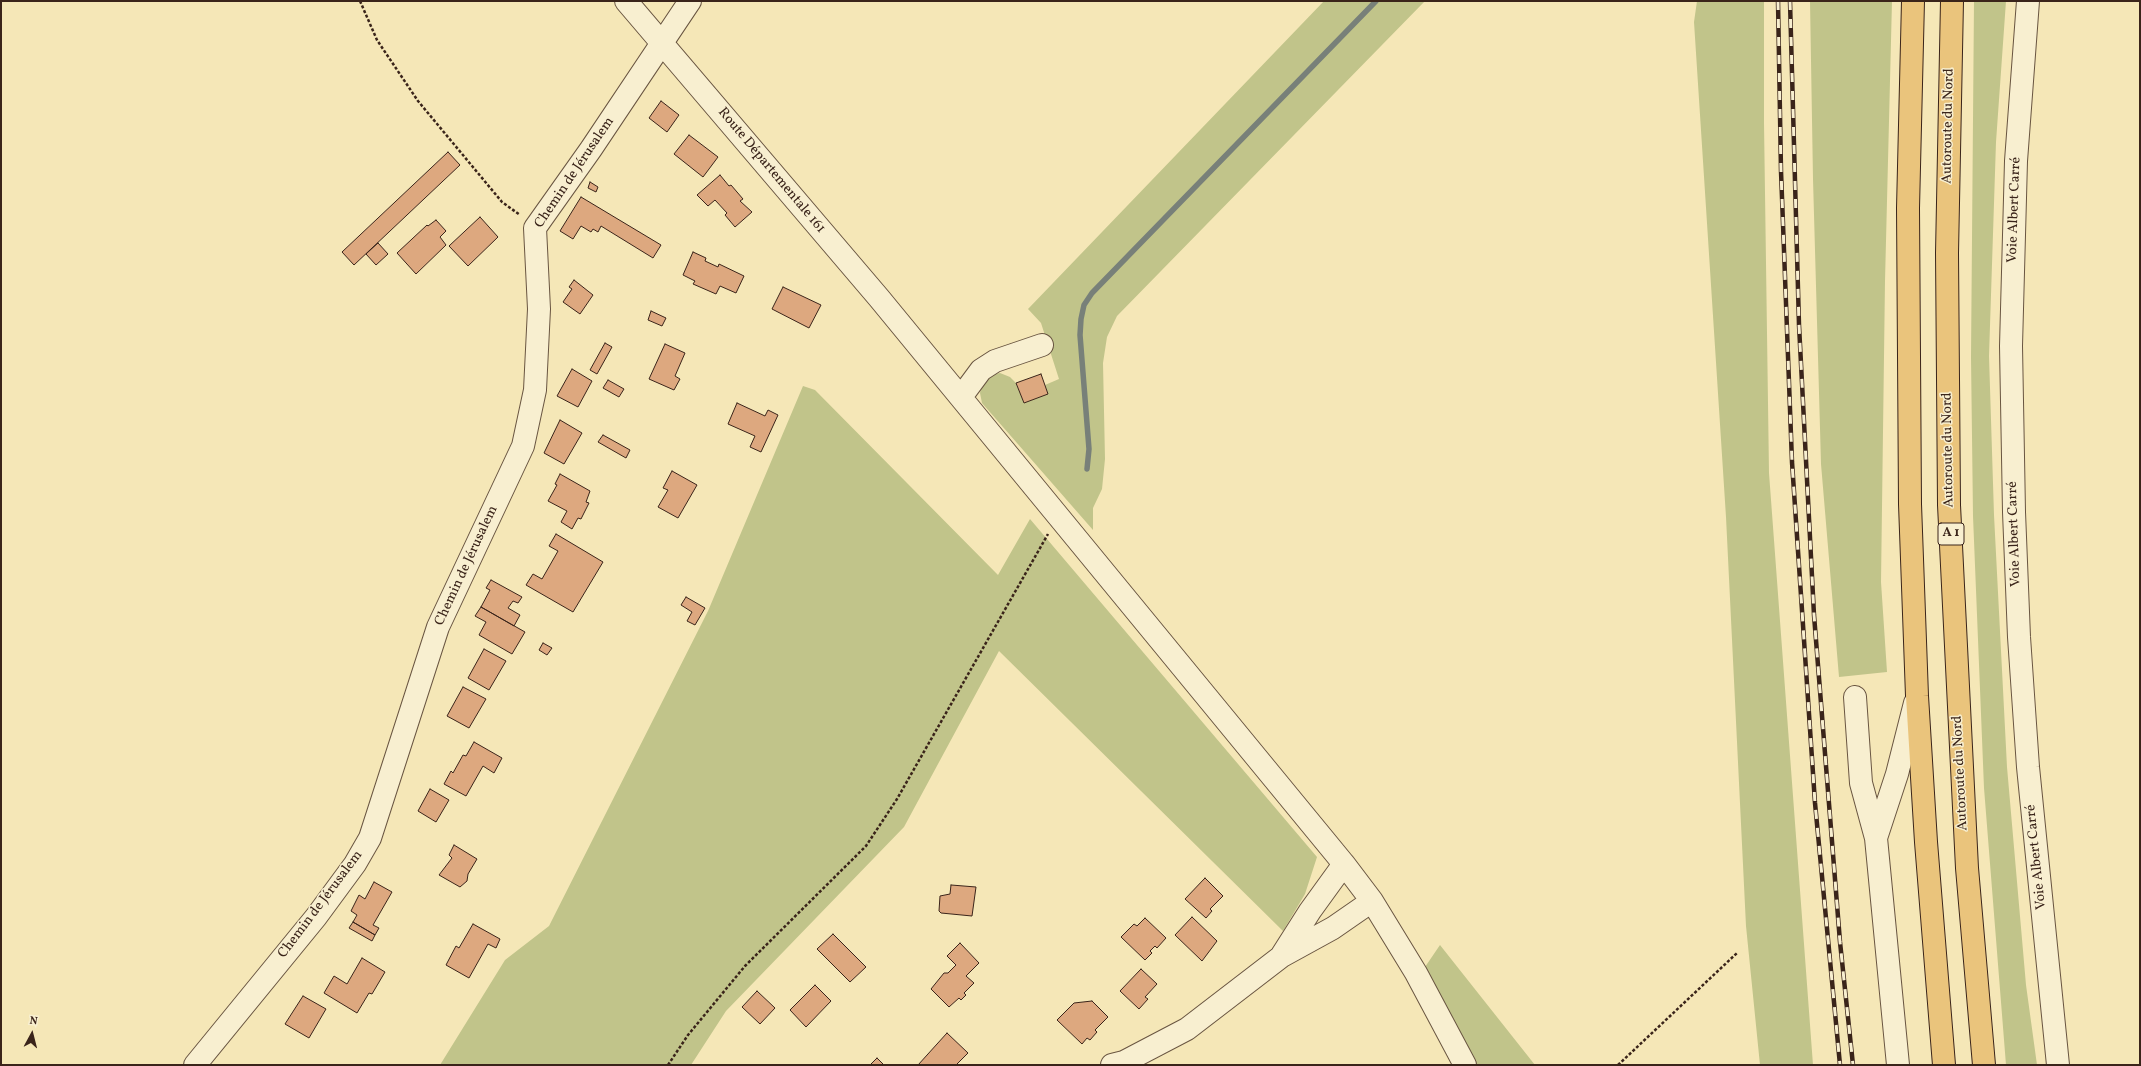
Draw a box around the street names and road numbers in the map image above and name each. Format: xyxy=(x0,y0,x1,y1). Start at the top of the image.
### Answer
street label: Autoroute du Nord xyxy=(1940,68,1958,184)
street label: Route Départementale 161 xyxy=(714,105,828,237)
street label: Chemin de Jérusalem xyxy=(532,114,618,232)
street label: Voie Albert Carré xyxy=(2005,157,2025,263)
street label: Autoroute du Nord xyxy=(1940,392,1958,508)
street label: Voie Albert Carré xyxy=(2005,481,2025,587)
street label: Chemin de Jérusalem xyxy=(432,503,502,629)
road number: A 1 xyxy=(1938,523,1964,545)
street label: Autoroute du Nord xyxy=(1950,715,1972,831)
street label: Voie Albert Carré xyxy=(2023,804,2051,910)
street label: Chemin de Jérusalem xyxy=(275,848,367,962)

